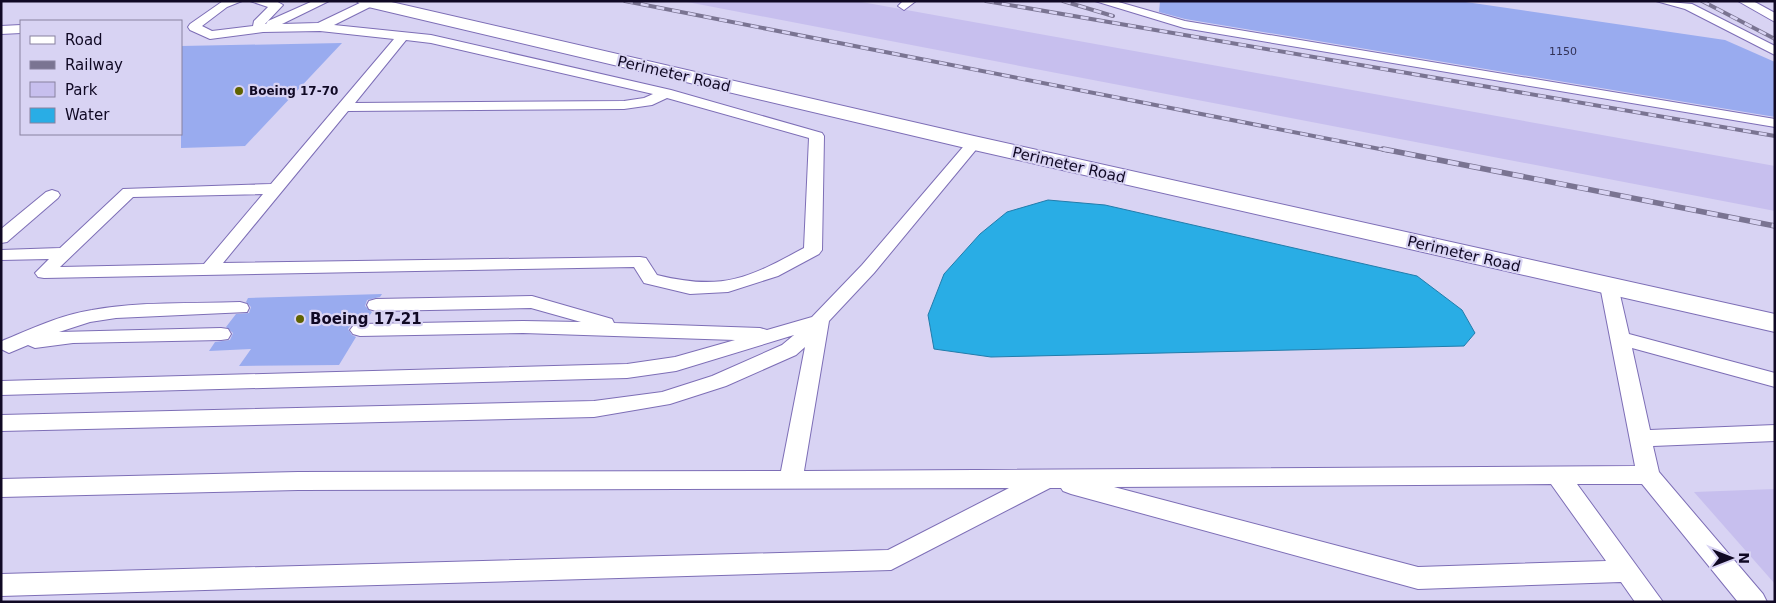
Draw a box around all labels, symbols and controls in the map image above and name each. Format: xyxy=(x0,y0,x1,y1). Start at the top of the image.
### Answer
legend xyxy=(20,20,182,135)
text: Road xyxy=(65,31,103,49)
house number: 1150 xyxy=(1549,45,1577,58)
street label: Perimeter Road xyxy=(616,52,732,96)
text: Railway xyxy=(65,56,123,74)
text: Park xyxy=(65,81,98,99)
place label: Boeing 17-70 xyxy=(249,84,338,98)
marker: Boeing 17-70 xyxy=(233,85,245,97)
text: Water xyxy=(65,106,110,124)
street label: Perimeter Road xyxy=(1011,143,1127,187)
street label: Perimeter Road xyxy=(1406,232,1522,276)
place label: Boeing 17-21 xyxy=(310,310,422,328)
marker: Boeing 17-21 xyxy=(294,313,306,325)
north arrow xyxy=(1706,533,1756,583)
text: N xyxy=(1736,552,1752,564)

